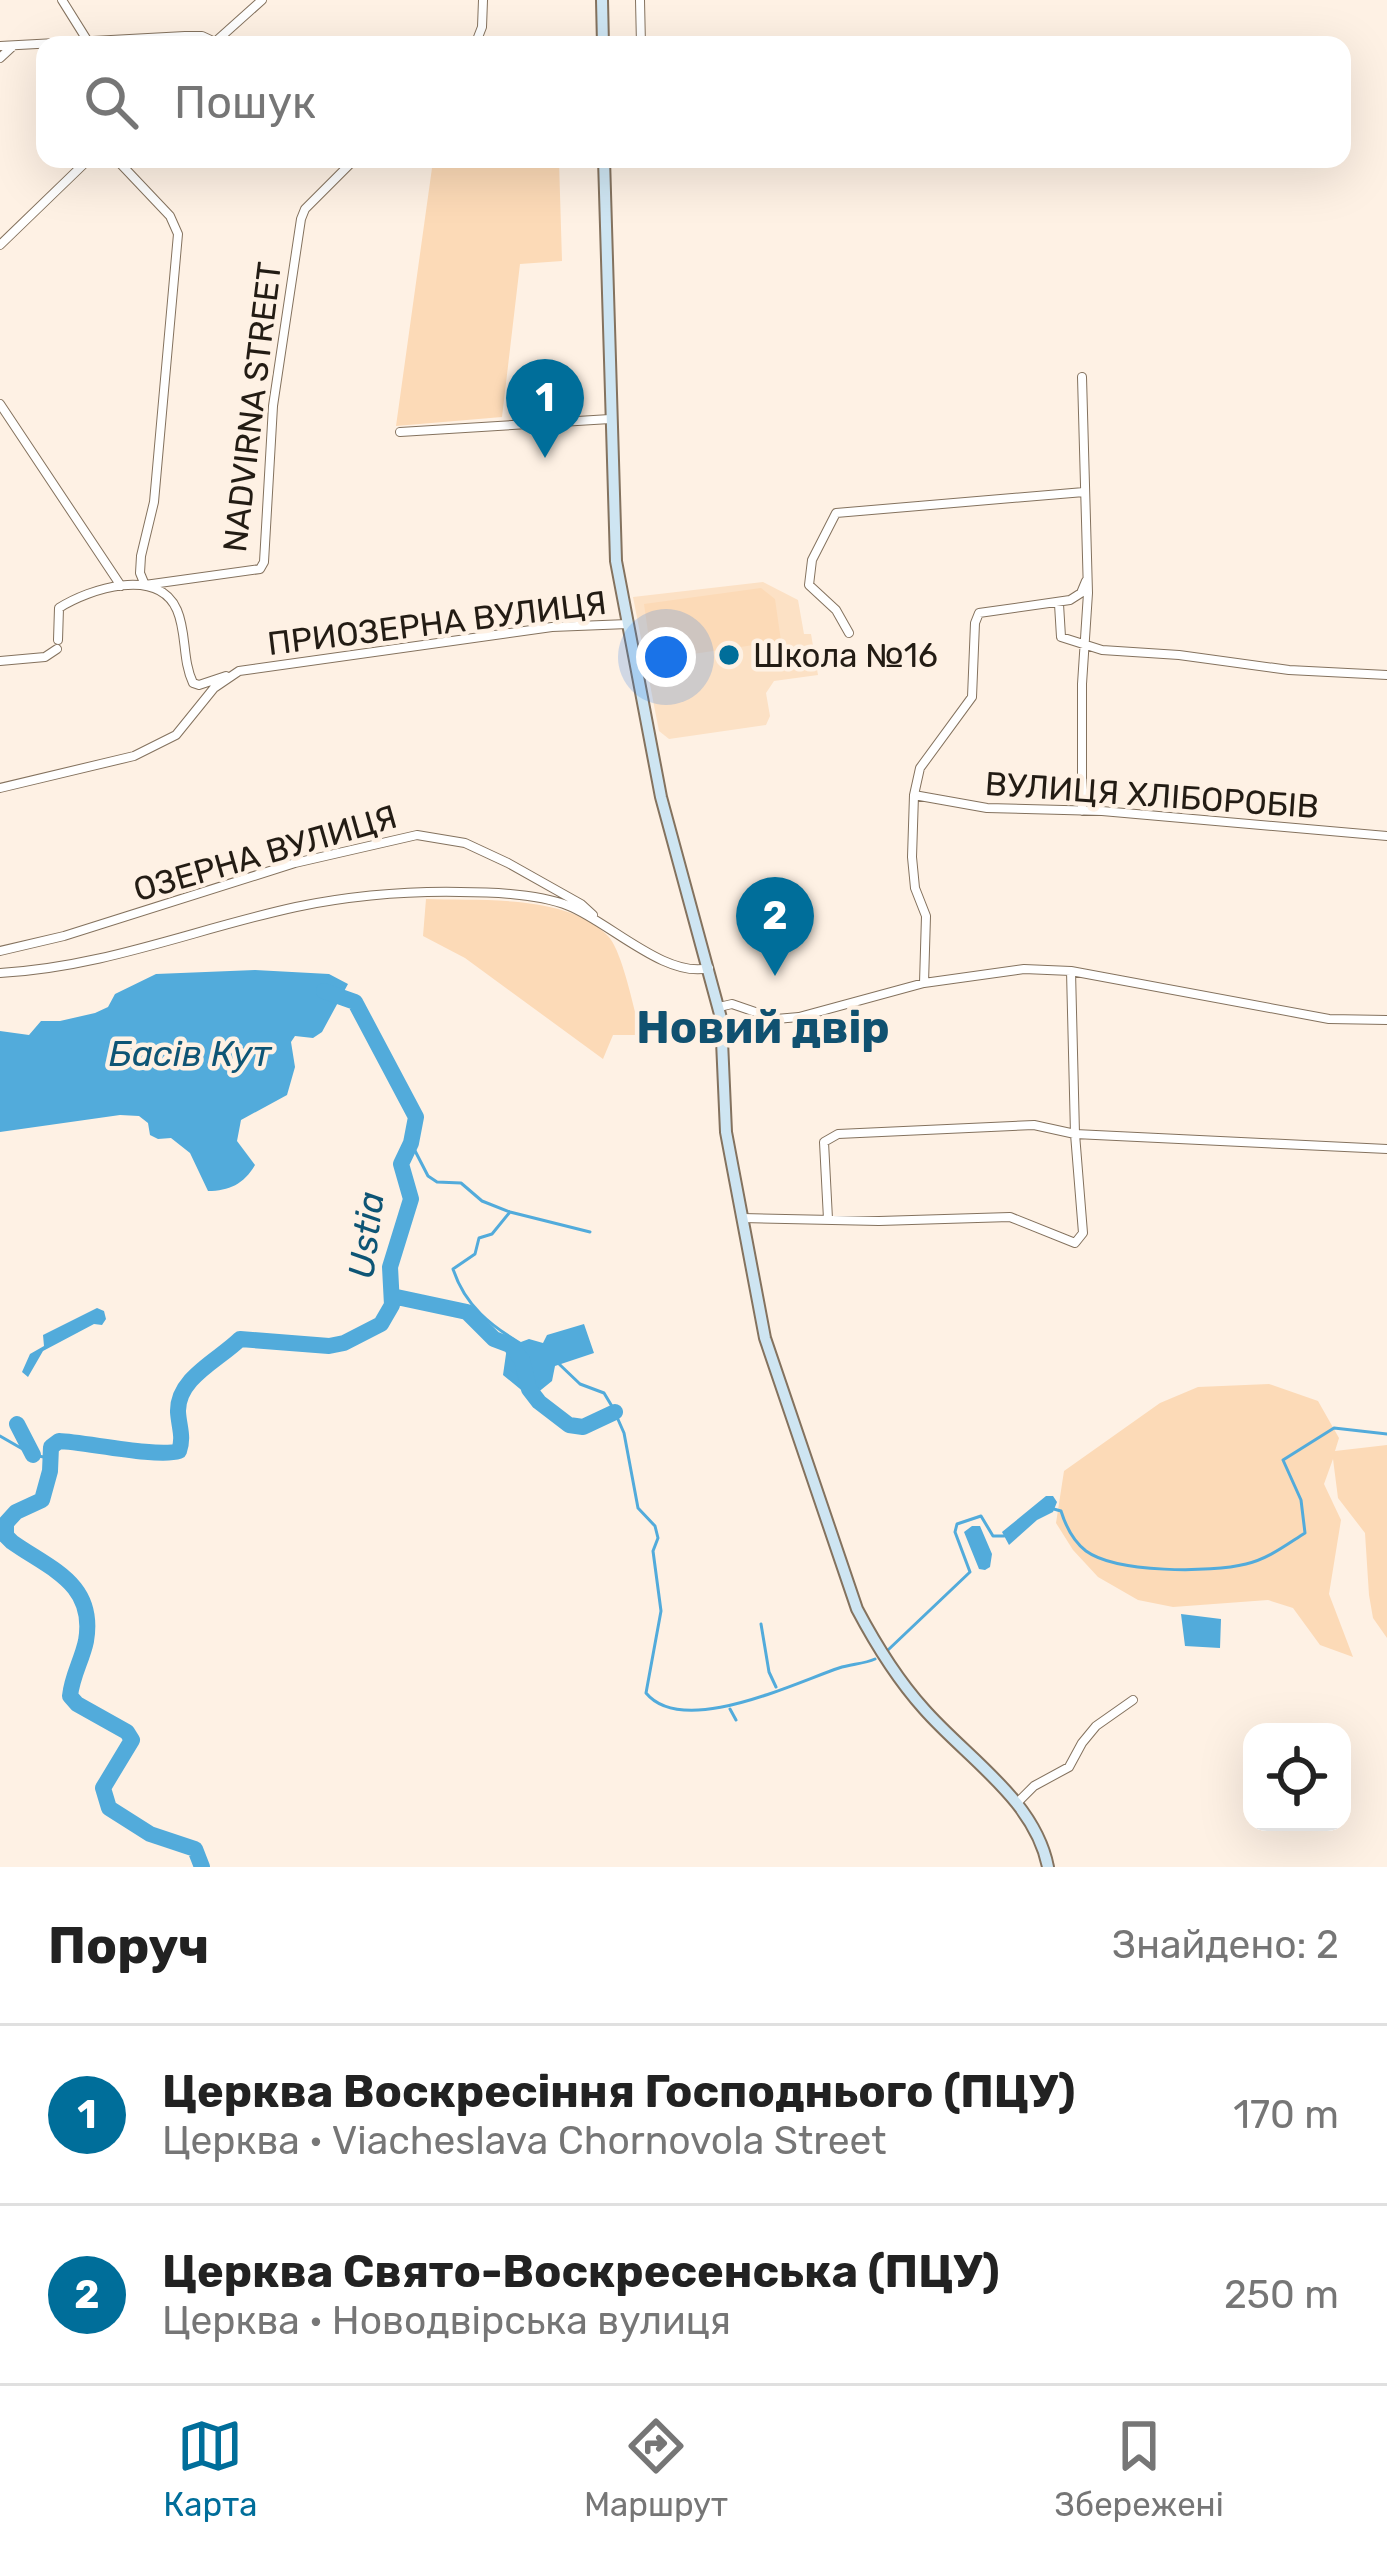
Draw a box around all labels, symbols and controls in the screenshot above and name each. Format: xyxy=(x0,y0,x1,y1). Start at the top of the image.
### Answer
search box xyxy=(36,36,1351,168)
icon: search xyxy=(78,69,144,135)
text: Пошук xyxy=(174,76,316,129)
street label: NADVIRNA STREET xyxy=(215,260,289,554)
pin: 1 xyxy=(506,359,584,458)
street label: ПРИОЗЕРНА ВУЛИЦЯ xyxy=(265,583,609,663)
your location xyxy=(636,627,696,687)
place label: Школа №16 xyxy=(753,636,938,675)
marker: Школа №16 xyxy=(716,642,742,668)
street label: ВУЛИЦЯ ХЛІБОРОБІВ xyxy=(984,764,1320,826)
street label: ОЗЕРНА ВУЛИЦЯ xyxy=(129,797,401,909)
pin: 2 xyxy=(736,877,814,976)
district label: Новий двір xyxy=(636,1001,890,1054)
water label: Басів Кут xyxy=(109,1032,273,1075)
water label: Ustia xyxy=(339,1189,393,1281)
map controls xyxy=(1243,1723,1351,1831)
button: locate xyxy=(1243,1723,1351,1831)
text: Поруч xyxy=(48,1915,209,1976)
text: Знайдено: 2 xyxy=(1112,1922,1339,1968)
text: Церква Воскресіння Господнього (ПЦУ) xyxy=(162,2065,1076,2118)
text: 1 xyxy=(77,2092,97,2138)
text: 170 m xyxy=(1233,2092,1339,2138)
text: Церква · Viacheslava Chornovola Street xyxy=(162,2118,887,2164)
text: Церква Свято-Воскресенська (ПЦУ) xyxy=(162,2245,1000,2298)
text: 2 xyxy=(74,2272,100,2318)
text: 250 m xyxy=(1224,2272,1339,2318)
text: Церква · Новодвірська вулиця xyxy=(162,2298,731,2344)
tab: Карта xyxy=(163,2413,257,2524)
tab: Маршрут xyxy=(584,2413,728,2524)
tab: Збережені xyxy=(1054,2413,1224,2524)

